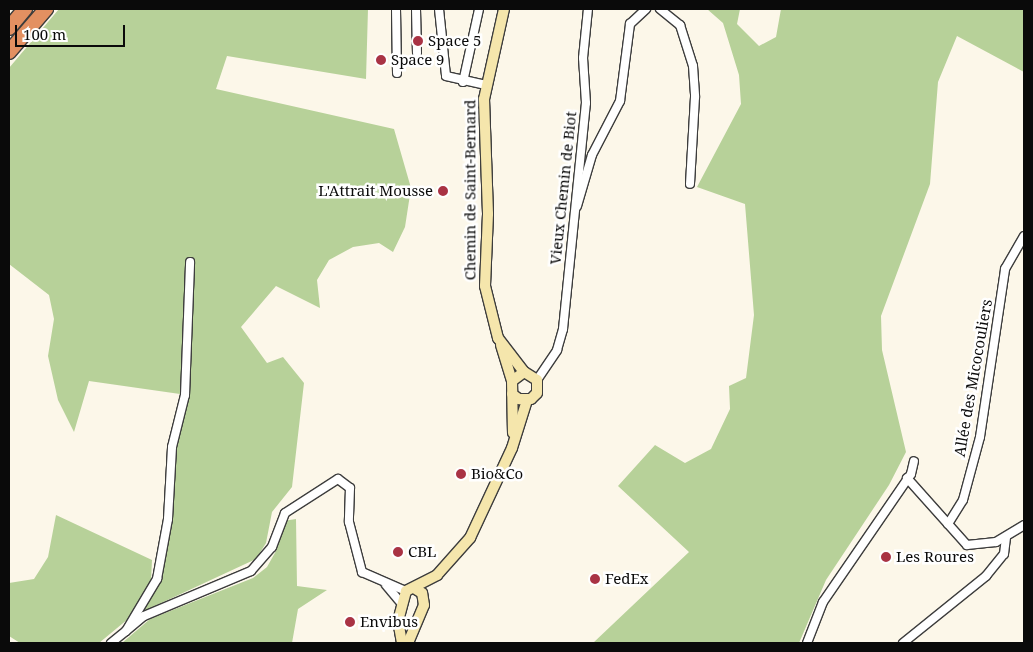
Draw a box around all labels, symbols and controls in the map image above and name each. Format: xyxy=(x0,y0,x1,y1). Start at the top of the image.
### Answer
scale bar xyxy=(18,15,128,47)
text: 100 m xyxy=(23,24,66,44)
place label: Space 5 xyxy=(428,32,482,50)
marker: Space 5 xyxy=(412,35,424,47)
place label: Space 9 xyxy=(391,51,445,69)
marker: Space 9 xyxy=(375,54,387,66)
street label: Chemin de Saint-Bernard xyxy=(461,100,479,280)
street label: Vieux Chemin de Biot xyxy=(546,110,580,266)
place label: L'Attrait Mousse xyxy=(318,182,433,200)
marker: L'Attrait Mousse xyxy=(437,185,449,197)
street label: Allée des Micocouliers xyxy=(950,298,996,458)
place label: Bio&Co xyxy=(471,465,523,483)
marker: Bio&Co xyxy=(455,468,467,480)
place label: CBL xyxy=(408,543,436,561)
marker: CBL xyxy=(392,546,404,558)
place label: Les Roures xyxy=(896,548,974,566)
marker: Les Roures xyxy=(880,551,892,563)
place label: FedEx xyxy=(605,570,648,588)
marker: FedEx xyxy=(589,573,601,585)
place label: Envibus xyxy=(360,613,418,631)
marker: Envibus xyxy=(344,616,356,628)

